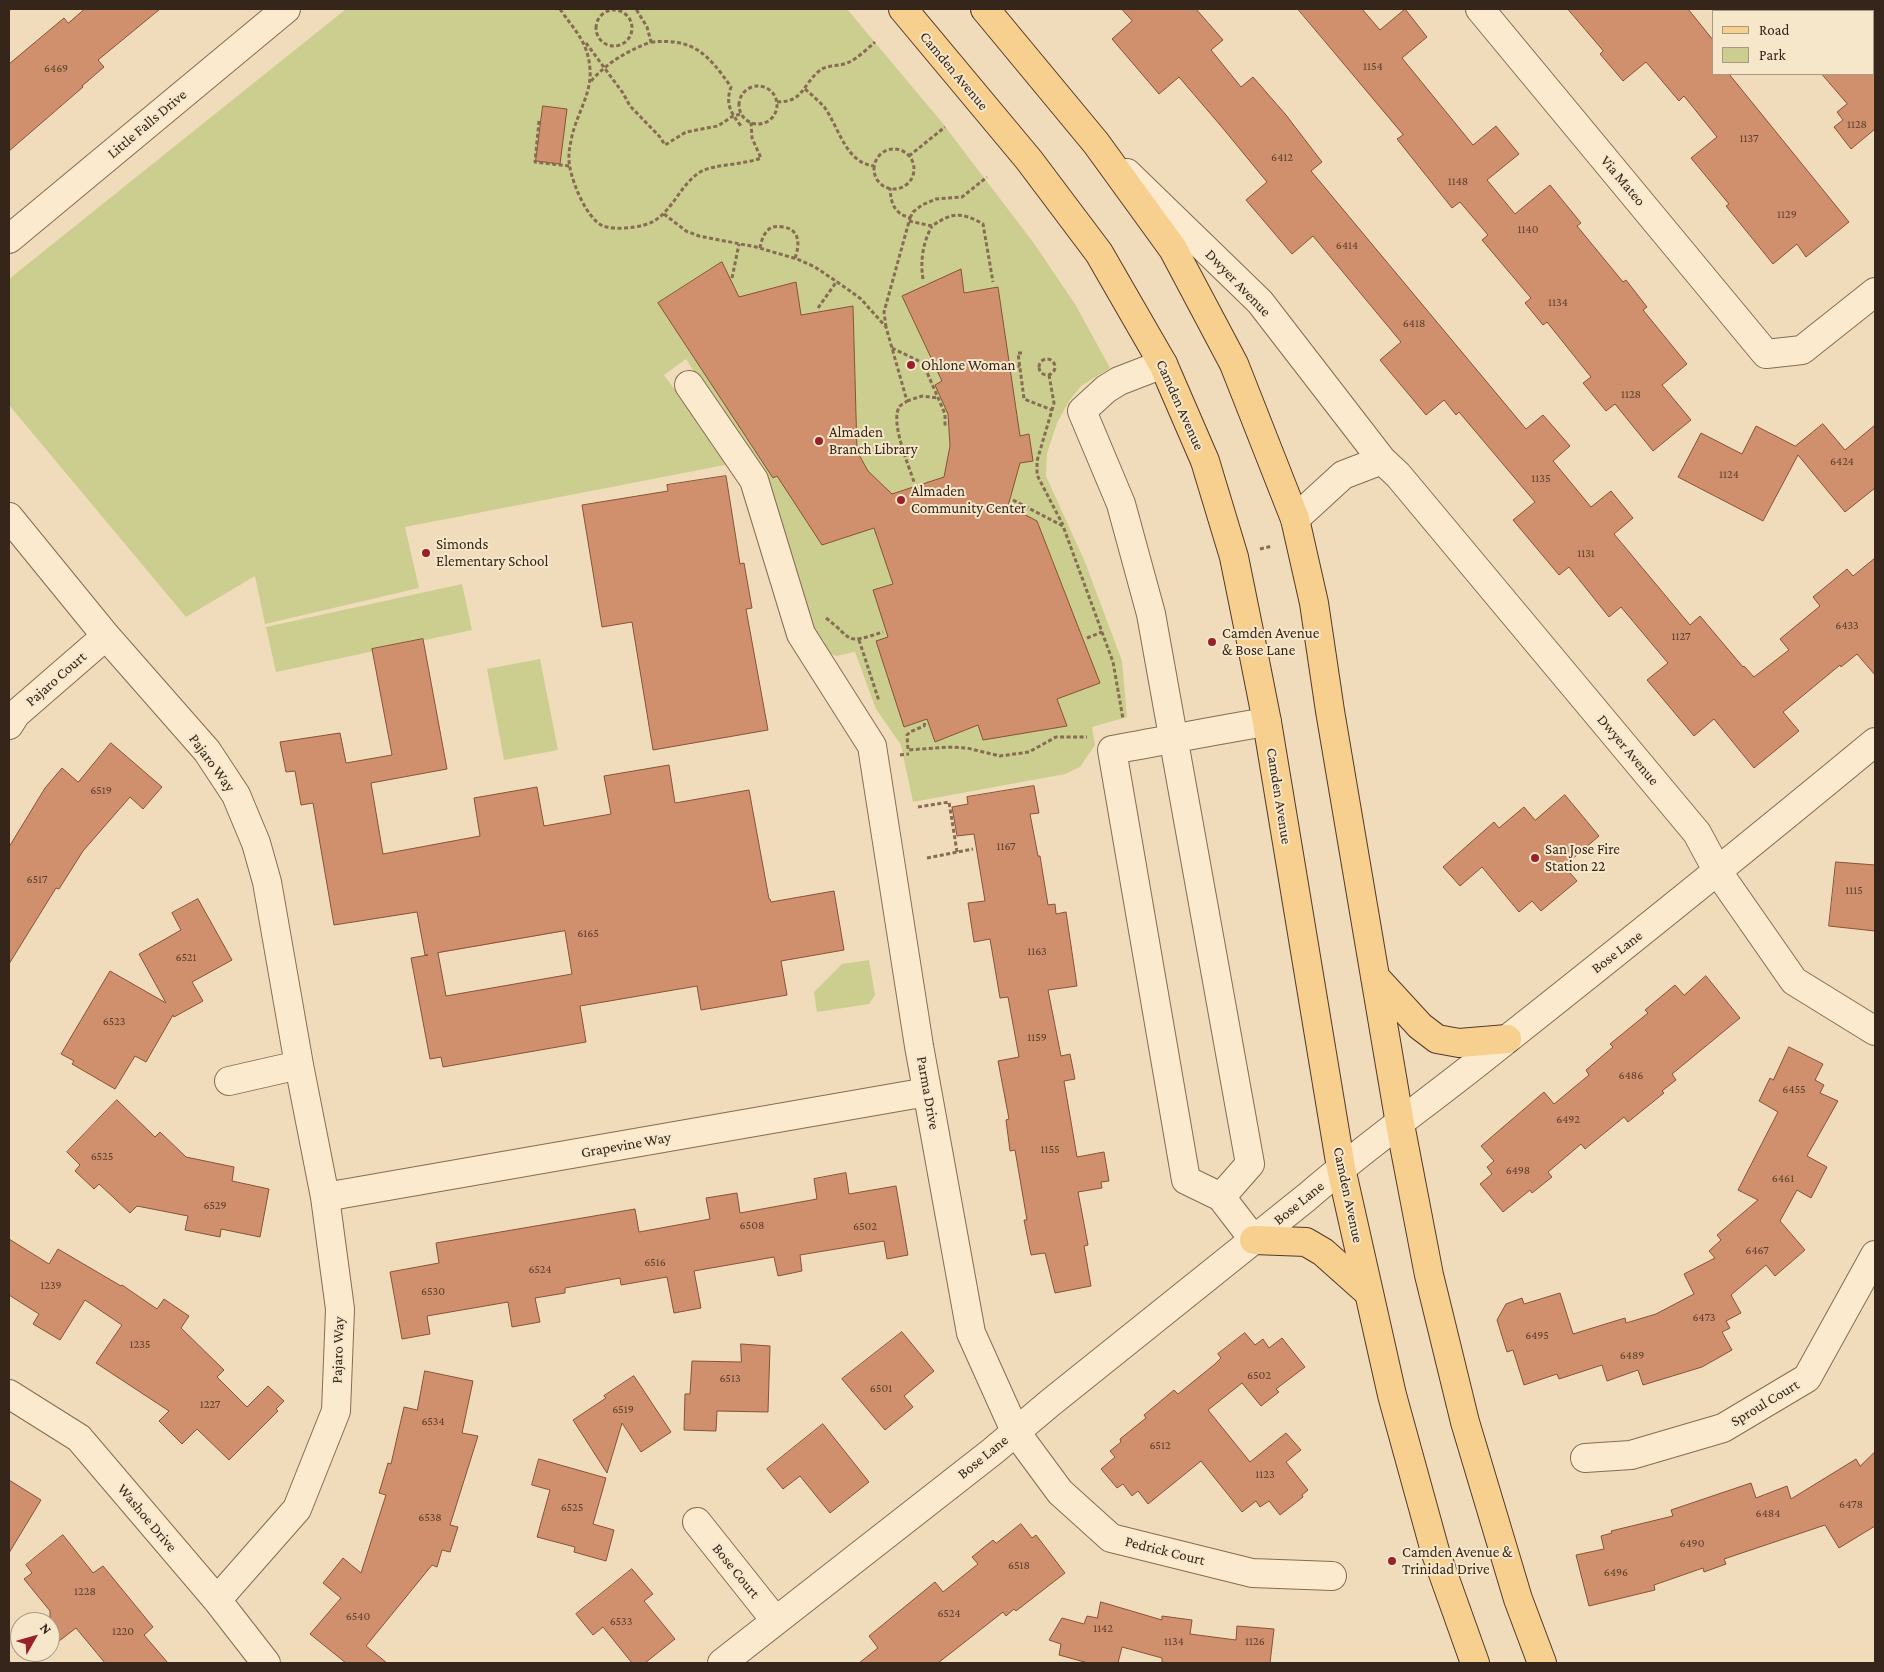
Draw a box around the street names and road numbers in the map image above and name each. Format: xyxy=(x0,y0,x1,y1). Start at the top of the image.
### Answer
street label: Camden Avenue xyxy=(916,28,992,114)
street label: Little Falls Drive xyxy=(104,86,190,162)
street label: Via Mateo xyxy=(1597,152,1649,210)
street label: Dwyer Avenue xyxy=(1201,246,1275,320)
street label: Camden Avenue xyxy=(1152,357,1208,453)
street label: Pajaro Court xyxy=(22,648,90,710)
street label: Dwyer Avenue xyxy=(1593,711,1663,789)
street label: Pajaro Way xyxy=(185,731,239,795)
street label: Camden Avenue xyxy=(1262,747,1296,845)
street label: Bose Lane xyxy=(1588,926,1646,978)
street label: Parma Drive xyxy=(913,1055,943,1131)
street label: Grapevine Way xyxy=(580,1128,672,1162)
street label: Camden Avenue xyxy=(1329,1146,1367,1244)
street label: Bose Lane xyxy=(1270,1177,1328,1229)
street label: Pajaro Way xyxy=(328,1316,348,1384)
street label: Sproul Court xyxy=(1728,1376,1802,1430)
street label: Bose Lane xyxy=(954,1431,1012,1483)
street label: Washoe Drive xyxy=(113,1480,181,1556)
street label: Pedrick Court xyxy=(1123,1532,1207,1570)
street label: Bose Court xyxy=(708,1540,764,1602)

